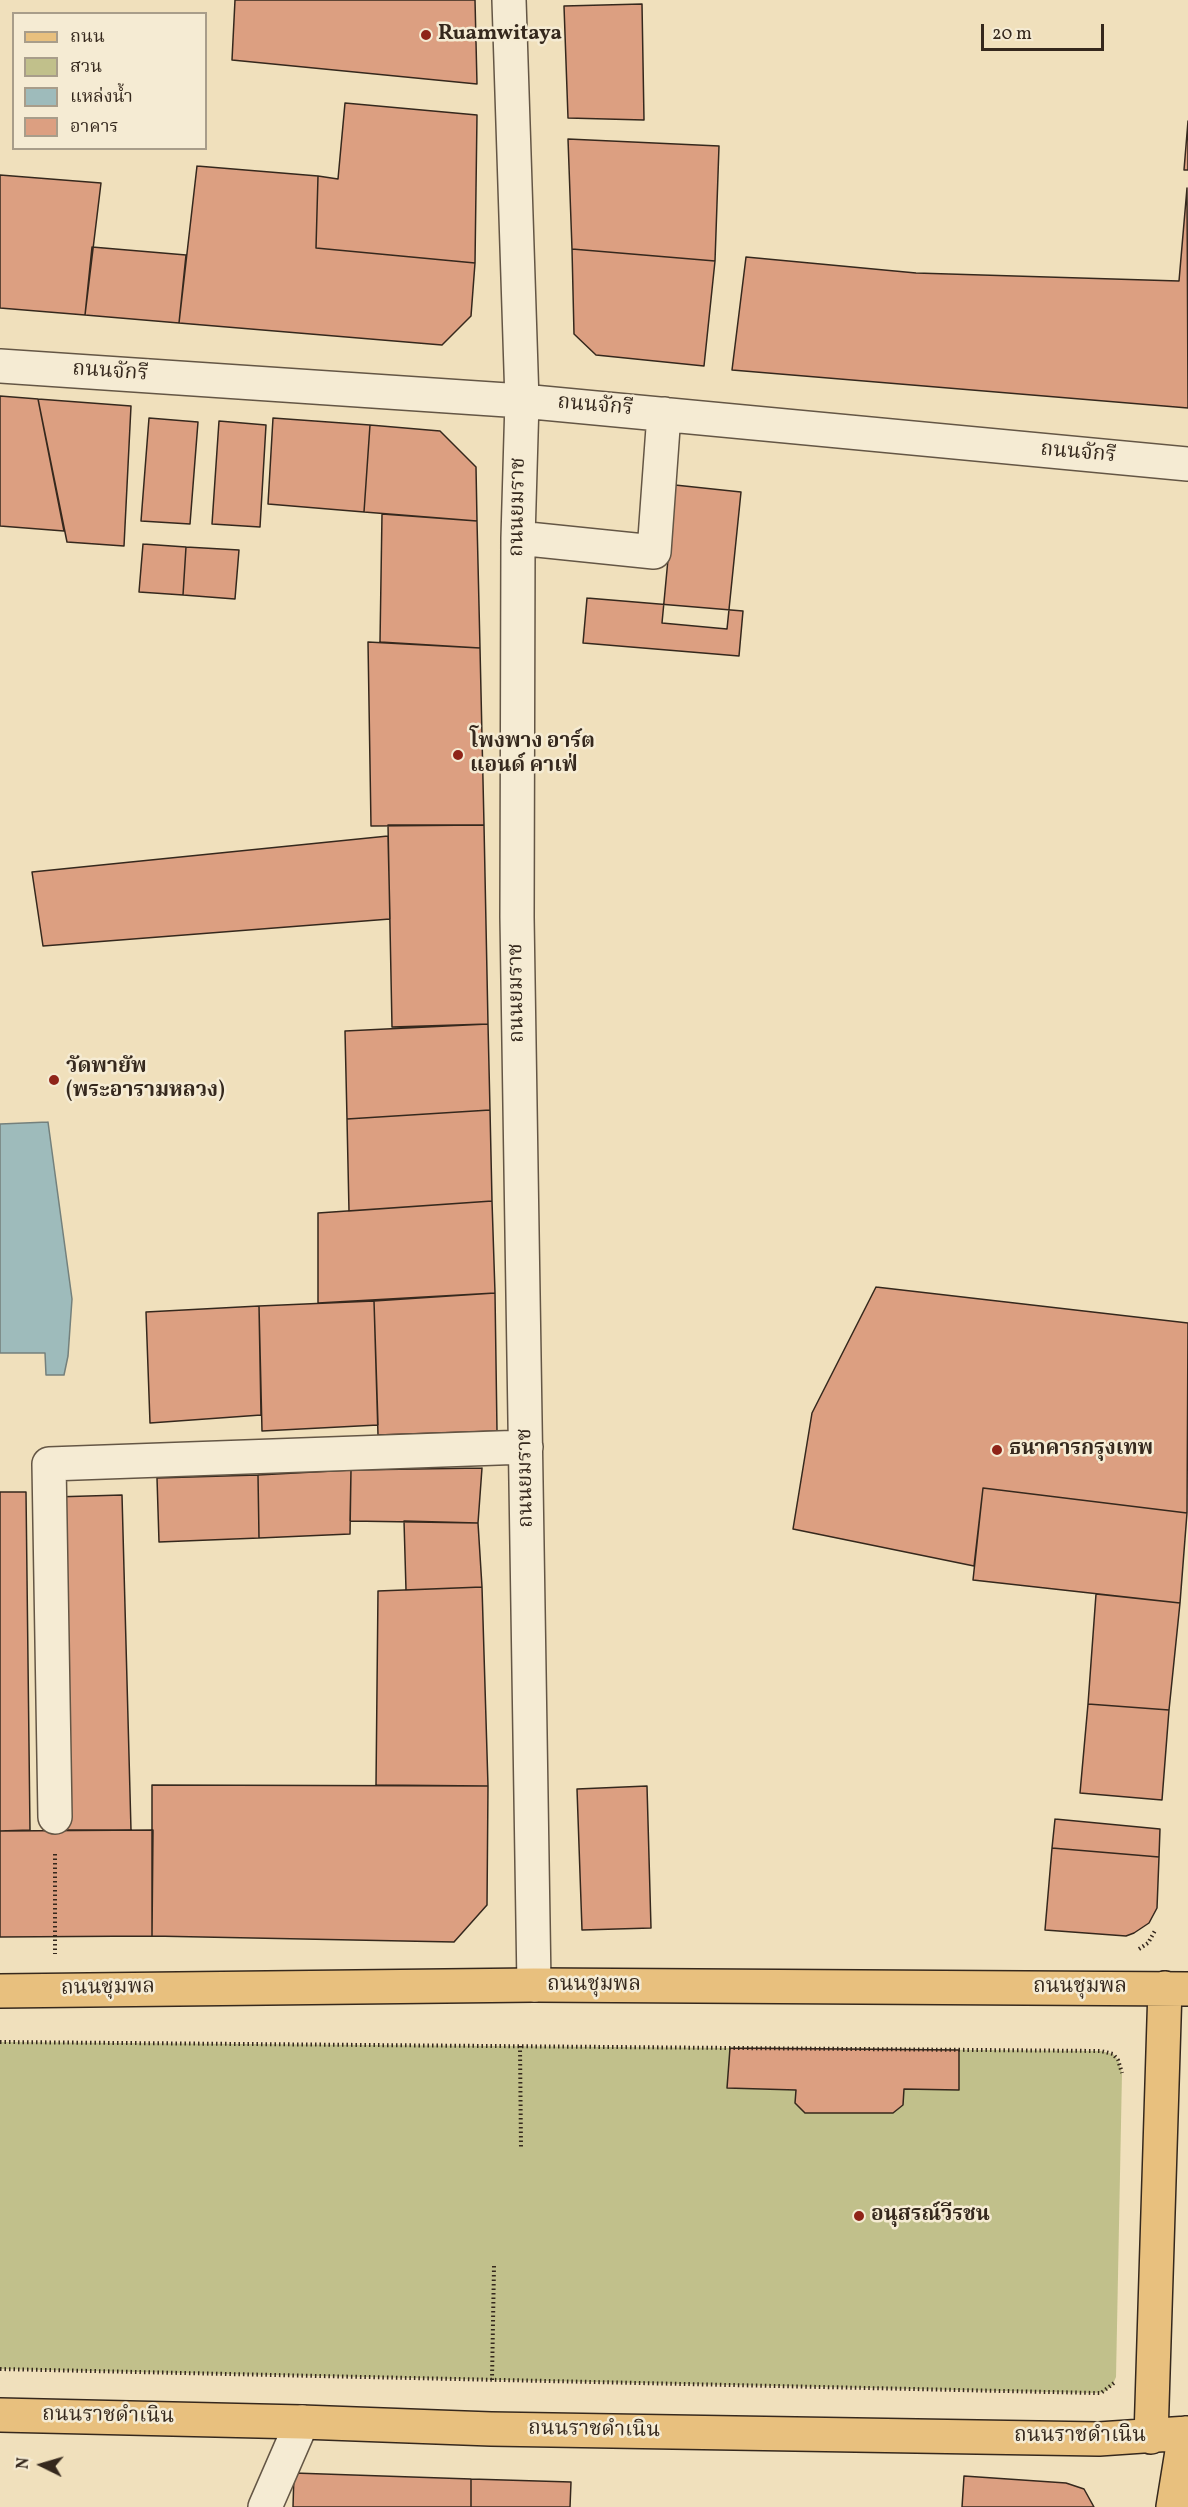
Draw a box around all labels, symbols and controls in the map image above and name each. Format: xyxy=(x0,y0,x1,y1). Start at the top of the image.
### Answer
legend xyxy=(12,12,207,150)
scale bar xyxy=(984,12,1107,50)
place label: Ruamwitaya xyxy=(438,22,562,48)
text: 20 m xyxy=(992,22,1032,47)
text: ถนน xyxy=(70,25,105,50)
marker: Ruamwitaya xyxy=(419,28,433,42)
text: สวน xyxy=(70,55,102,80)
text: แหล่งน้ำ xyxy=(70,85,133,110)
text: อาคาร xyxy=(70,115,119,140)
street label: ถนนจักรี xyxy=(71,358,149,388)
street label: ถนนจักรี xyxy=(556,391,634,423)
street label: ถนนจักรี xyxy=(1039,438,1117,470)
street label: ถนนยมราช xyxy=(506,457,532,557)
place label: โพงพาง อาร์ต แอนด์ คาเฟ่ xyxy=(470,730,595,780)
marker: โพงพาง อาร์ต แอนด์ คาเฟ่ xyxy=(451,748,465,762)
street label: ถนนยมราช xyxy=(505,943,531,1043)
place label: วัดพายัพ (พระอารามหลวง) xyxy=(66,1055,225,1105)
marker: วัดพายัพ (พระอารามหลวง) xyxy=(47,1073,61,1087)
street label: ถนนยมราช xyxy=(514,1428,540,1528)
place label: ธนาคารกรุงเทพ xyxy=(1009,1437,1153,1463)
marker: ธนาคารกรุงเทพ xyxy=(990,1443,1004,1457)
street label: ถนนชุมพล xyxy=(547,1973,641,1999)
street label: ถนนชุมพล xyxy=(1033,1975,1127,2001)
street label: ถนนชุมพล xyxy=(61,1976,155,2002)
place label: อนุสรณ์วีรชน xyxy=(871,2203,990,2229)
marker: อนุสรณ์วีรชน xyxy=(852,2209,866,2223)
street label: ถนนราชดำเนิน xyxy=(42,2403,174,2431)
street label: ถนนราชดำเนิน xyxy=(528,2417,660,2445)
street label: ถนนราชดำเนิน xyxy=(1014,2424,1146,2450)
north arrow xyxy=(12,2435,72,2495)
text: N xyxy=(13,2457,36,2470)

